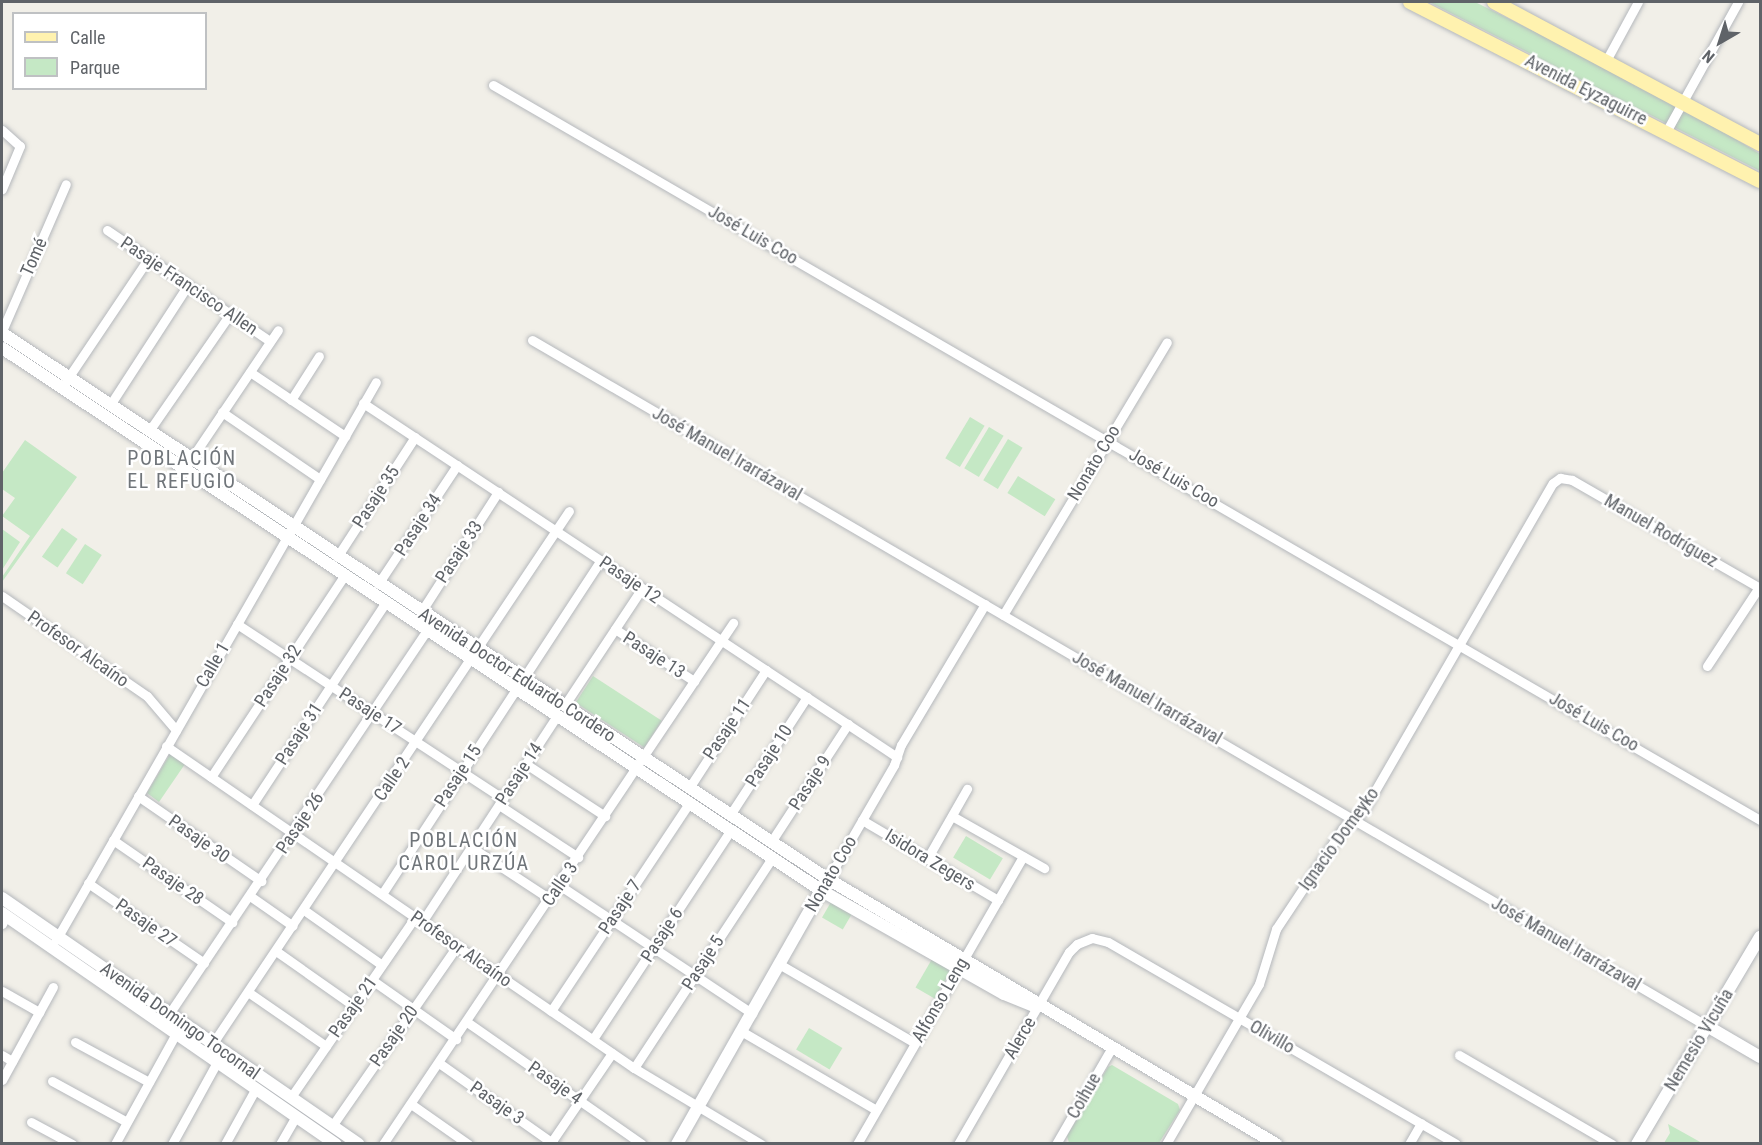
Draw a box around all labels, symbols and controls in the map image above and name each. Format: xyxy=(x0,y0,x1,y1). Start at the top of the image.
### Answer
legend xyxy=(12,12,207,90)
north arrow xyxy=(1690,12,1750,72)
text: Calle xyxy=(70,27,106,48)
text: N xyxy=(1699,46,1718,67)
street label: Avenida Eyzaguirre xyxy=(1521,50,1651,130)
text: Parque xyxy=(70,57,120,78)
street label: José Luis Coo xyxy=(704,201,802,269)
street label: Pasaje Francisco Allen xyxy=(116,232,262,340)
street label: Tomé xyxy=(16,235,52,279)
street label: José Manuel Irarrázaval xyxy=(648,402,806,506)
street label: Nonato Coo xyxy=(1063,421,1125,505)
street label: José Luis Coo xyxy=(1125,444,1223,512)
district label: POBLACIÓN EL REFUGIO xyxy=(127,447,237,494)
street label: Pasaje 35 xyxy=(348,462,404,532)
street label: Pasaje 34 xyxy=(390,490,446,560)
street label: Manuel Rodríguez xyxy=(1600,490,1722,572)
street label: Pasaje 33 xyxy=(431,517,487,587)
street label: Pasaje 12 xyxy=(595,552,665,608)
street label: Avenida Doctor Eduardo Cordero xyxy=(414,603,620,747)
street label: Profesor Alcaíno xyxy=(23,606,133,692)
street label: Pasaje 13 xyxy=(619,627,689,683)
street label: Calle 1 xyxy=(192,639,234,691)
street label: Pasaje 32 xyxy=(250,641,306,711)
street label: José Manuel Irarrázaval xyxy=(1068,646,1226,750)
street label: Pasaje 17 xyxy=(335,683,405,739)
street label: José Luis Coo xyxy=(1545,688,1643,756)
street label: Pasaje 11 xyxy=(699,694,755,764)
street label: Pasaje 31 xyxy=(271,699,327,769)
street label: Pasaje 10 xyxy=(741,721,797,791)
street label: Pasaje 14 xyxy=(491,739,547,809)
street label: Pasaje 15 xyxy=(430,741,486,811)
street label: Pasaje 9 xyxy=(784,752,836,814)
street label: Calle 2 xyxy=(369,753,415,805)
street label: Ignacio Domeyko xyxy=(1294,783,1384,895)
street label: Pasaje 26 xyxy=(272,788,328,858)
street label: Pasaje 30 xyxy=(164,810,234,868)
street label: Isidora Zegers xyxy=(881,825,979,895)
district label: POBLACIÓN CAROL URZÚA xyxy=(399,829,529,876)
street label: Nonato Coo xyxy=(801,832,861,916)
street label: Pasaje 28 xyxy=(138,852,208,910)
street label: Calle 3 xyxy=(537,858,583,910)
street label: Pasaje 7 xyxy=(594,876,646,938)
street label: José Manuel Irarrázaval xyxy=(1487,892,1645,996)
street label: Pasaje 27 xyxy=(111,894,181,952)
street label: Pasaje 6 xyxy=(636,904,688,966)
street label: Profesor Alcaíno xyxy=(406,906,516,992)
street label: Pasaje 5 xyxy=(677,932,729,994)
street label: Alfonso Leng xyxy=(907,954,973,1046)
street label: Avenida Domingo Tocornal xyxy=(96,958,264,1084)
street label: Pasaje 21 xyxy=(324,972,382,1042)
street label: Nemesio Vicuña xyxy=(1660,985,1738,1095)
street label: Pasaje 20 xyxy=(365,1001,423,1071)
street label: Alerce xyxy=(999,1013,1041,1063)
street label: Olivillo xyxy=(1246,1016,1298,1058)
street label: Pasaje 4 xyxy=(524,1057,586,1109)
street label: Coihue xyxy=(1062,1069,1106,1123)
street label: Pasaje 3 xyxy=(466,1077,528,1129)

